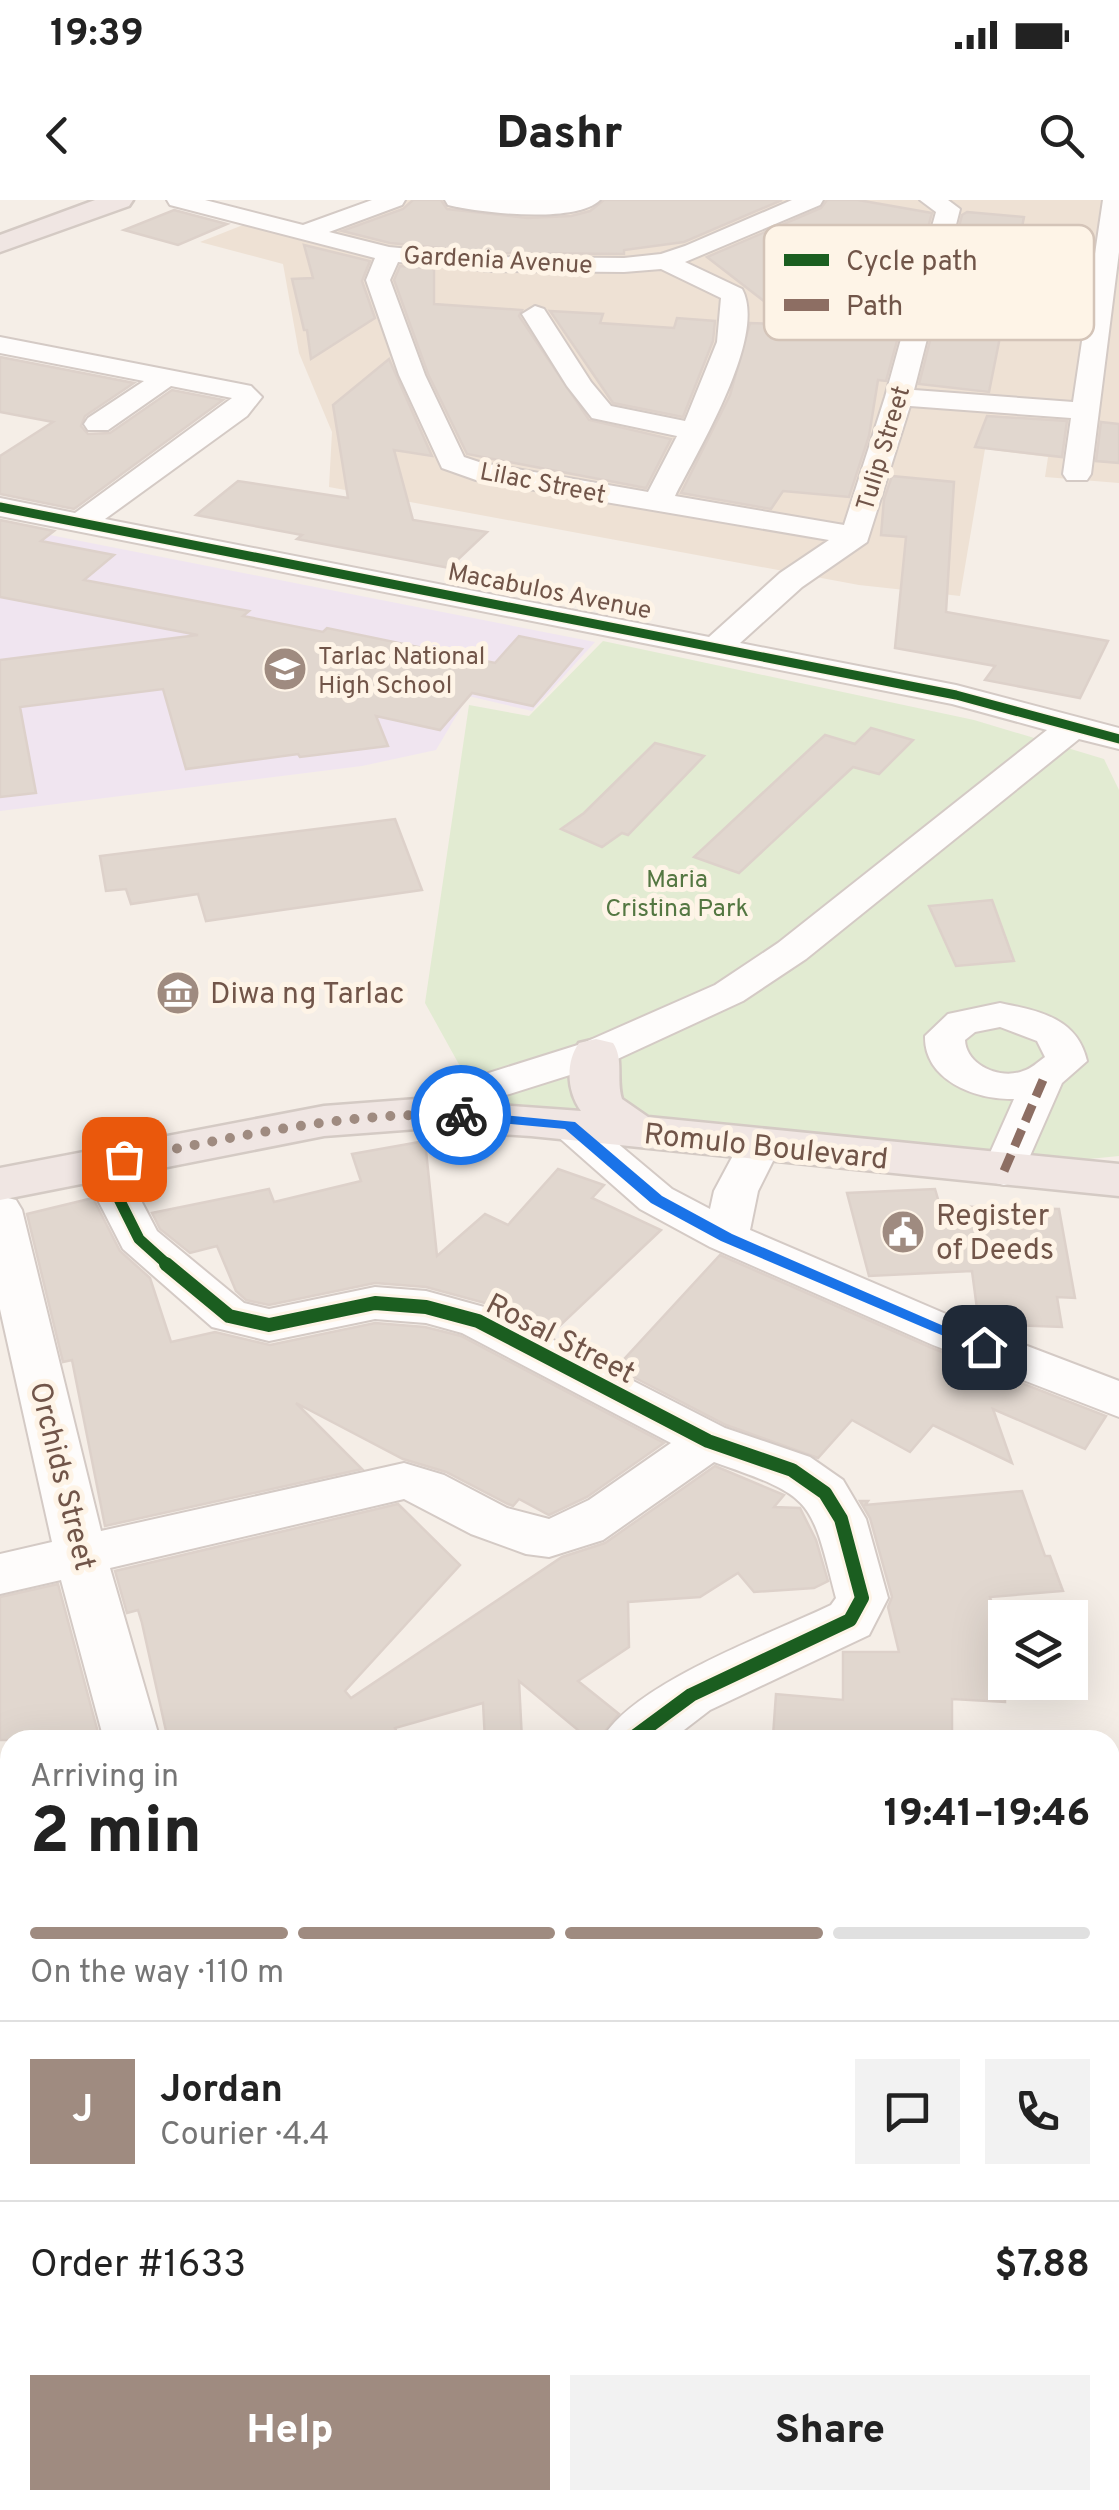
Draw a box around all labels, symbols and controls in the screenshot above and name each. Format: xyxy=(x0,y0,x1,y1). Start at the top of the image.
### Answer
text: 19:39 xyxy=(50,11,144,60)
text: Dashr xyxy=(497,107,623,164)
icon: back xyxy=(30,108,85,163)
icon: search xyxy=(1034,108,1089,163)
legend xyxy=(764,225,1094,340)
street label: Gardenia Avenue xyxy=(402,241,593,283)
text: Cycle path xyxy=(846,245,978,281)
text: Path xyxy=(846,290,903,326)
street label: Tulip Street xyxy=(851,382,919,515)
street label: Lilac Street xyxy=(477,457,608,513)
street label: Macabulos Avenue xyxy=(445,558,654,628)
place label: Tarlac National High School xyxy=(318,642,485,703)
school or university icon: Tarlac National High School xyxy=(262,646,308,692)
park label: Maria Cristina Park xyxy=(605,865,749,926)
museum icon: Diwa ng Tarlac xyxy=(155,970,201,1016)
place label: Diwa ng Tarlac xyxy=(210,977,404,1014)
courier xyxy=(411,1065,511,1165)
icon: bike xyxy=(434,1088,489,1143)
pin xyxy=(82,1117,167,1202)
street label: Romulo Boulevard xyxy=(642,1117,890,1180)
icon: bag xyxy=(97,1132,152,1187)
place label: Register of Deeds xyxy=(936,1199,1054,1270)
public building icon: Register of Deeds xyxy=(880,1209,926,1255)
street label: Rosal Street xyxy=(479,1287,641,1394)
pin xyxy=(942,1305,1027,1390)
icon: home xyxy=(957,1320,1012,1375)
street label: Orchids Street xyxy=(19,1378,102,1575)
map controls xyxy=(988,1600,1088,1700)
button: layers xyxy=(988,1600,1088,1700)
text: Arriving in xyxy=(30,1758,179,1798)
text: 19:41–19:46 xyxy=(884,1791,1090,1840)
text: 2 min xyxy=(30,1794,202,1876)
text: On the way · 110 m xyxy=(30,1954,284,1994)
button: chat xyxy=(855,2059,960,2164)
button: phone xyxy=(985,2059,1090,2164)
text: Jordan xyxy=(160,2067,283,2116)
text: J xyxy=(72,2087,93,2136)
text: Courier · 4.4 xyxy=(160,2116,329,2156)
text: Order #1633 xyxy=(30,2242,246,2291)
text: $7.88 xyxy=(994,2242,1090,2291)
button: Help xyxy=(30,2375,550,2490)
button: Share xyxy=(570,2375,1090,2490)

